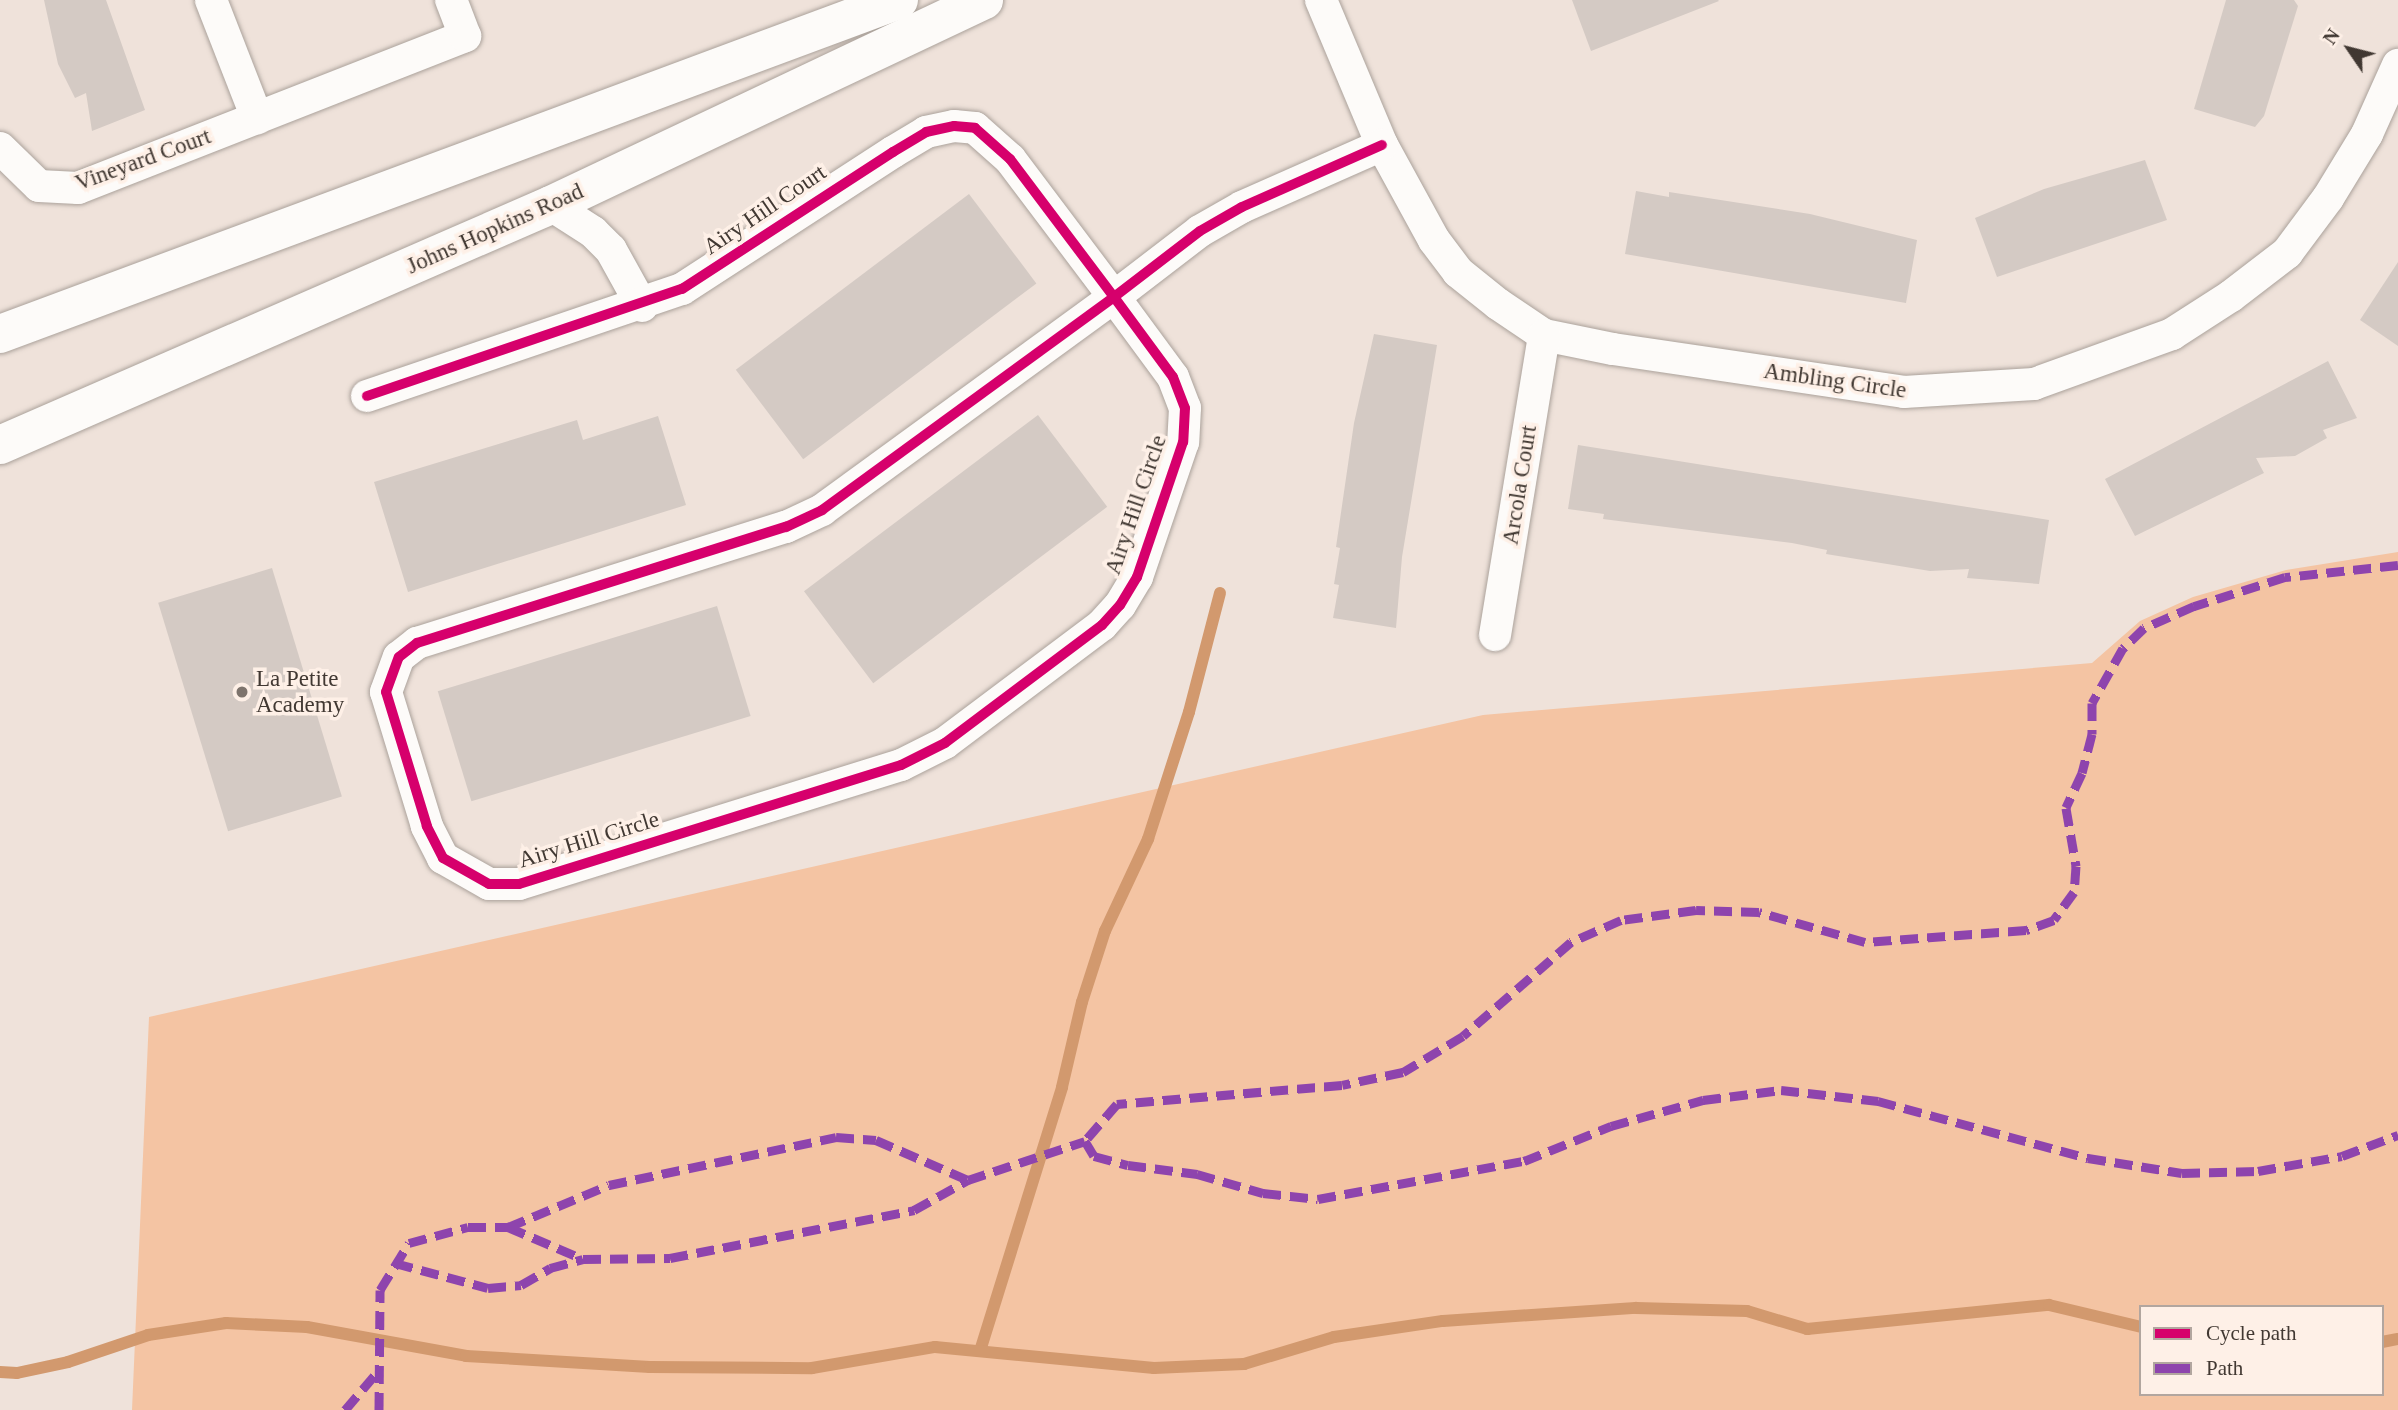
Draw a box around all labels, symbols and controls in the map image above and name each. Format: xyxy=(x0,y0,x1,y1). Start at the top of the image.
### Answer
north arrow xyxy=(2314,14,2384,84)
text: N xyxy=(2319,25,2344,48)
street label: Vineyard Court xyxy=(71,123,215,197)
street label: Airy Hill Court xyxy=(698,159,832,261)
street label: Johns Hopkins Road xyxy=(402,178,588,280)
street label: Ambling Circle xyxy=(1762,357,1908,405)
street label: Arcola Court xyxy=(1497,423,1543,547)
street label: Airy Hill Circle xyxy=(1099,432,1173,578)
place label: La Petite Academy xyxy=(256,665,344,719)
marker: La Petite Academy xyxy=(234,684,250,700)
street label: Airy Hill Circle xyxy=(515,806,663,874)
legend xyxy=(2139,1305,2384,1396)
text: Cycle path xyxy=(2206,1321,2296,1345)
text: Path xyxy=(2206,1356,2243,1380)

